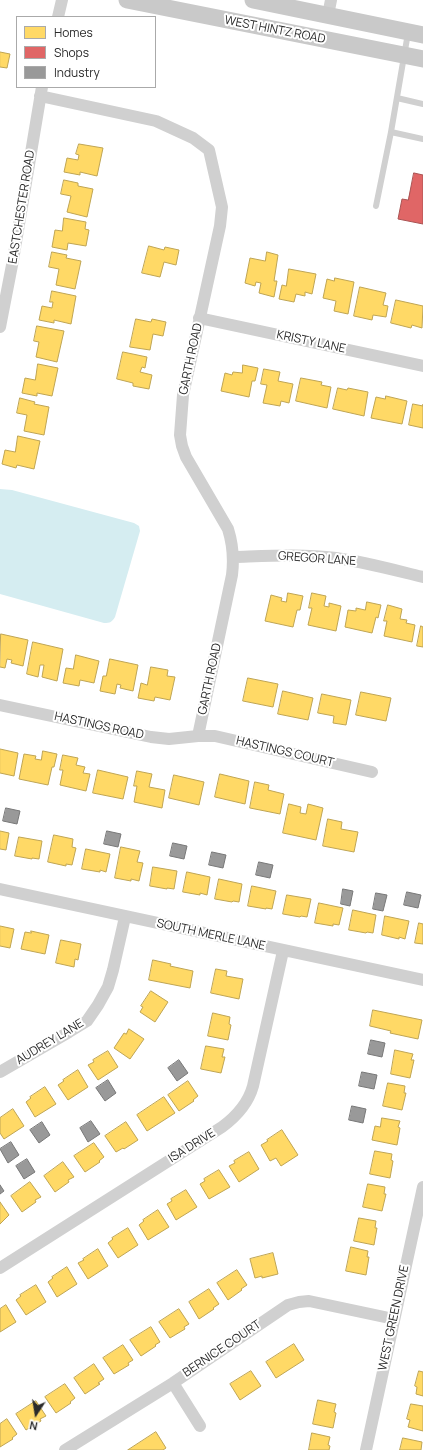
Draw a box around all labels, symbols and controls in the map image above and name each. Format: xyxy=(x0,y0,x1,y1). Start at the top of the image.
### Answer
street label: WEST HINTZ ROAD xyxy=(223,13,327,47)
legend xyxy=(16,16,156,88)
text: Homes xyxy=(54,24,93,41)
text: Shops xyxy=(54,44,89,61)
text: Industry xyxy=(54,64,100,81)
street label: EASTCHESTER ROAD xyxy=(6,149,38,265)
street label: GARTH ROAD xyxy=(176,322,206,396)
street label: KRISTY LANE xyxy=(275,328,347,356)
street label: GREGOR LANE xyxy=(277,549,357,569)
street label: GARTH ROAD xyxy=(195,642,225,716)
street label: HASTINGS ROAD xyxy=(53,709,145,743)
street label: HASTINGS COURT xyxy=(235,734,335,770)
street label: SOUTH MERLE LANE xyxy=(155,916,267,954)
street label: AUDREY LANE xyxy=(14,1016,86,1068)
street label: ISA DRIVE xyxy=(166,1126,218,1166)
street label: WEST GREEN DRIVE xyxy=(376,1264,412,1372)
street label: BERNICE COURT xyxy=(180,1318,264,1380)
north arrow xyxy=(16,1394,56,1434)
text: N xyxy=(28,1418,39,1434)

